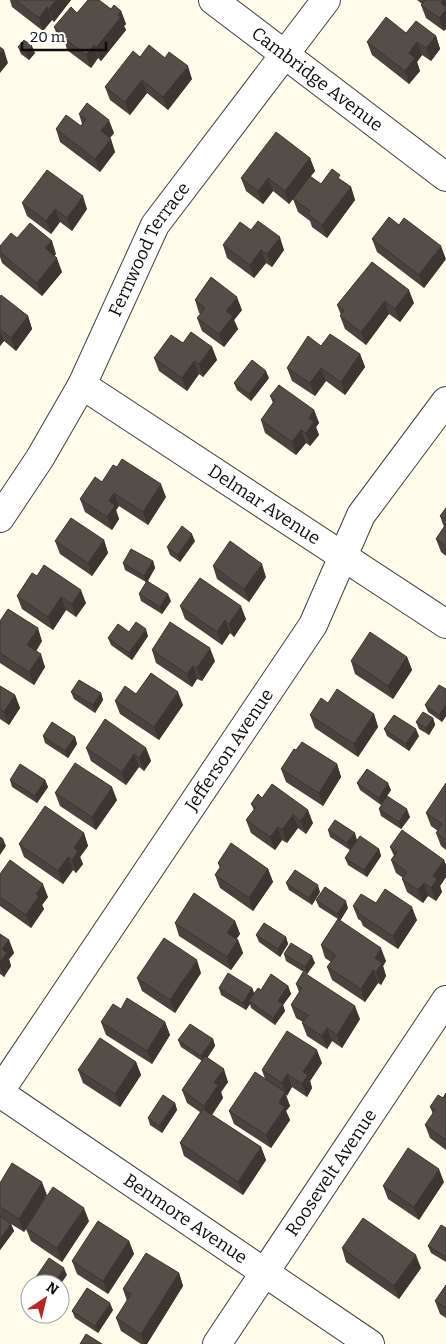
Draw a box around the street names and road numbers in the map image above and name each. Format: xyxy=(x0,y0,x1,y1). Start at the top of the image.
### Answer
street label: Cambridge Avenue xyxy=(247,22,387,136)
street label: Fernwood Terrace xyxy=(104,178,195,320)
street label: Delmar Avenue xyxy=(204,460,325,549)
street label: Jefferson Avenue xyxy=(180,685,278,816)
street label: Roosevelt Avenue xyxy=(281,1105,381,1240)
street label: Benmore Avenue xyxy=(119,1169,251,1268)

